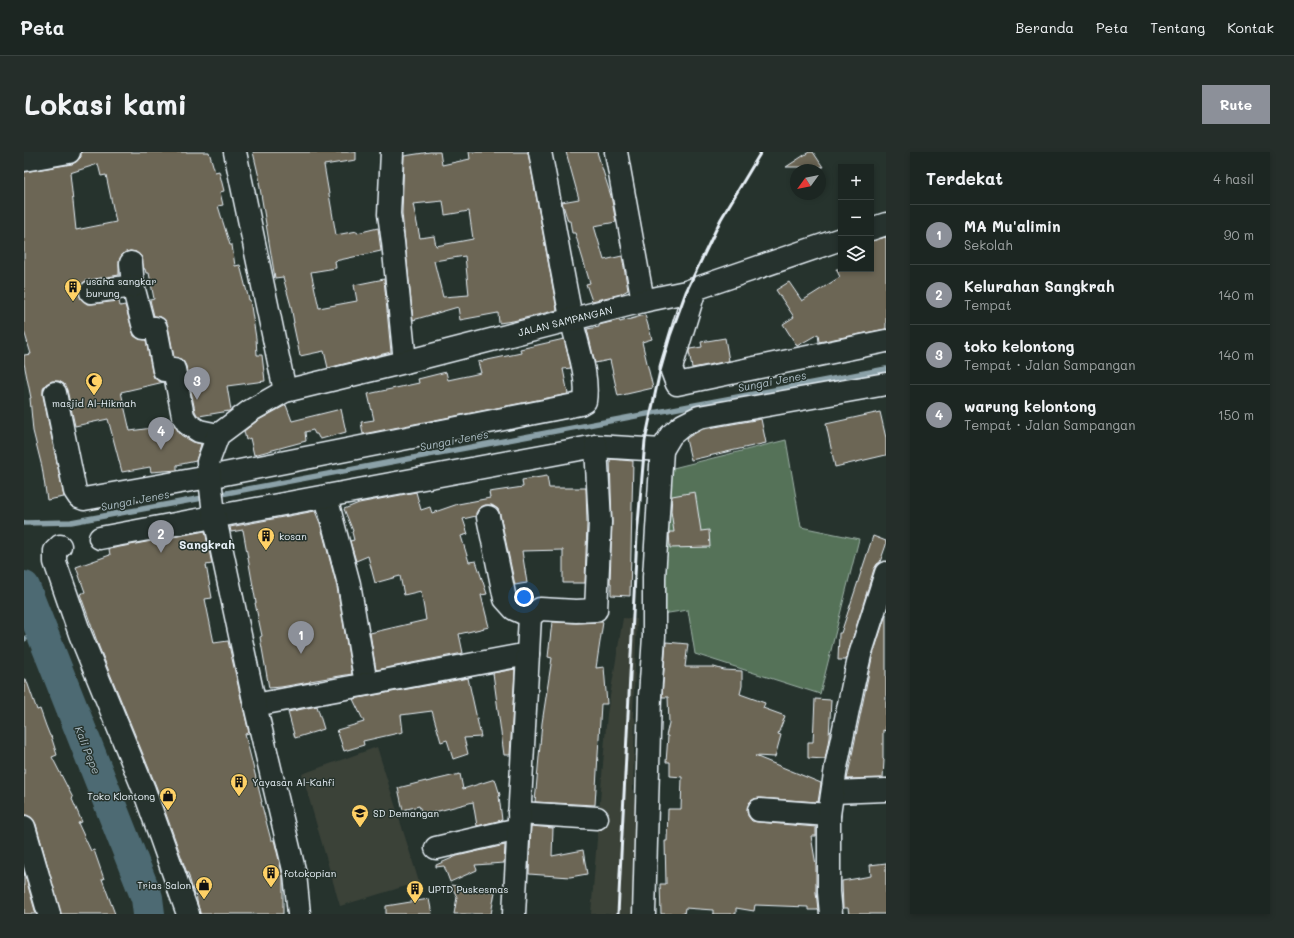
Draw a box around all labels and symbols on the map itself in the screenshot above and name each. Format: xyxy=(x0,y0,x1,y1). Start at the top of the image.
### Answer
north arrow xyxy=(790,164,826,200)
place label: usaha sangkar burung xyxy=(86,274,157,300)
building icon: usaha sangkar burung xyxy=(63,277,83,302)
street label: JALAN SAMPANGAN xyxy=(516,302,614,340)
pin: 3 xyxy=(184,367,210,400)
water label: Sungai Jenes xyxy=(736,367,808,395)
mosque icon: masjid Al-Hikmah xyxy=(84,371,104,396)
place label: masjid Al-Hikmah xyxy=(52,396,136,410)
pin: 4 xyxy=(148,417,174,450)
water label: Sungai Jenes xyxy=(418,426,490,454)
water label: Sungai Jenes xyxy=(99,486,171,514)
pin: 2 xyxy=(148,520,174,553)
building icon: kosan xyxy=(256,526,276,551)
place label: kosan xyxy=(279,529,307,543)
district label: Sangkrah xyxy=(179,536,235,552)
your location xyxy=(514,587,534,607)
pin: 1 xyxy=(288,621,314,654)
water label: Kali Pepe xyxy=(72,724,104,776)
building icon: Yayasan Al-Kahfi xyxy=(229,772,249,797)
place label: Yayasan Al-Kahfi xyxy=(252,775,335,789)
shop icon: Toko Klontong xyxy=(158,786,178,811)
place label: Toko Klontong xyxy=(87,789,155,803)
school or university icon: SD Demangan xyxy=(350,803,370,828)
place label: SD Demangan xyxy=(373,806,439,820)
building icon: fotokopian xyxy=(261,863,281,888)
place label: fotokopian xyxy=(284,866,336,880)
shop icon: Trias Salon xyxy=(194,875,214,900)
place label: Trias Salon xyxy=(137,878,191,892)
building icon: UPTD Puskesmas xyxy=(405,879,425,904)
place label: UPTD Puskesmas xyxy=(428,882,508,896)

